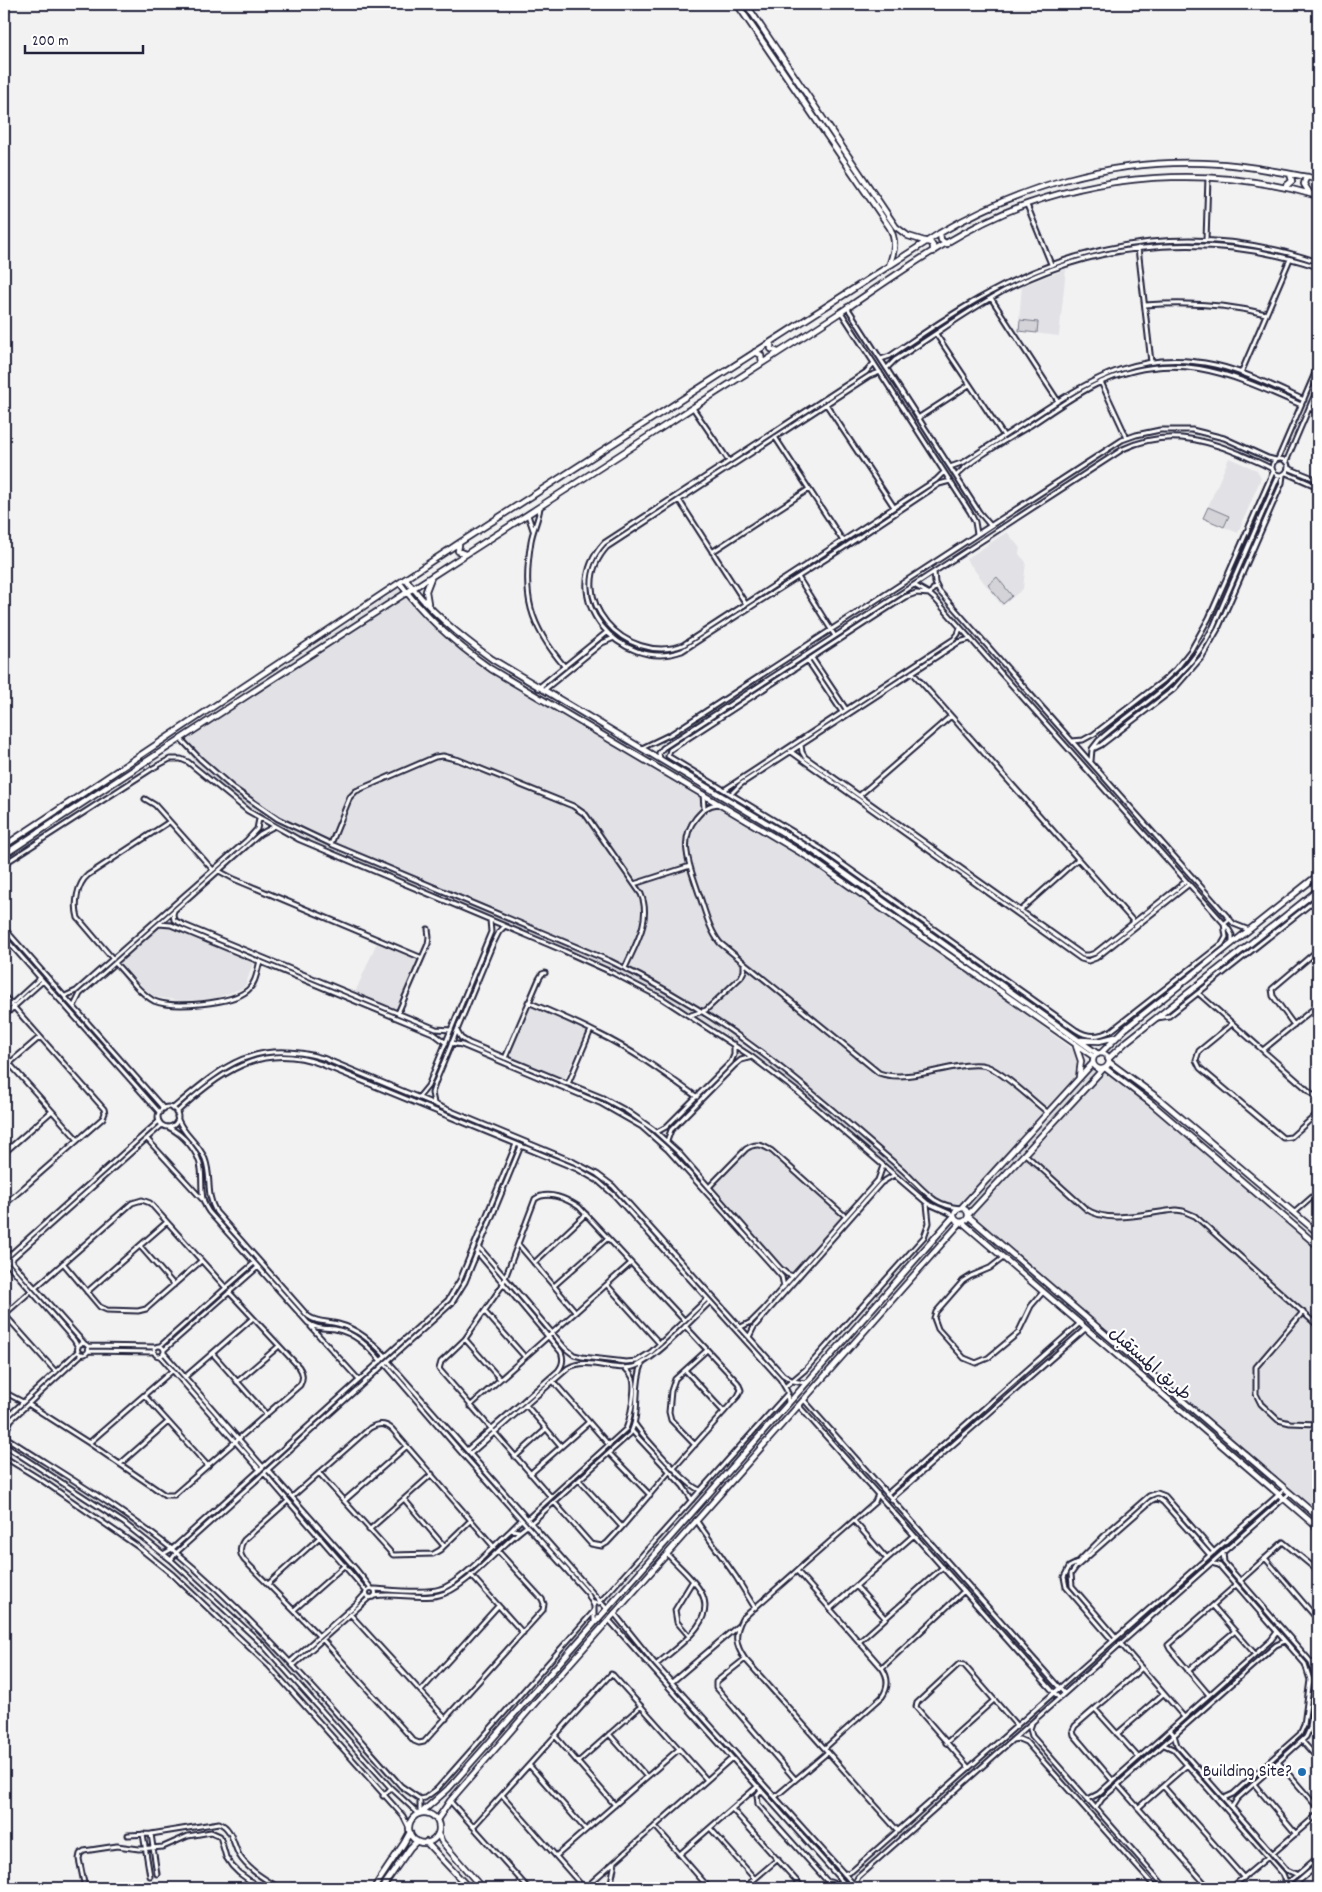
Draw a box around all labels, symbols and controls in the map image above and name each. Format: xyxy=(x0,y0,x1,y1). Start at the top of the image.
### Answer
scale bar xyxy=(25,22,142,54)
text: 200 m xyxy=(32,31,69,53)
street label: طريق المستقبل xyxy=(1102,1322,1196,1408)
place label: Building Site? xyxy=(1203,1760,1292,1785)
marker: Building Site? xyxy=(1296,1766,1308,1778)

